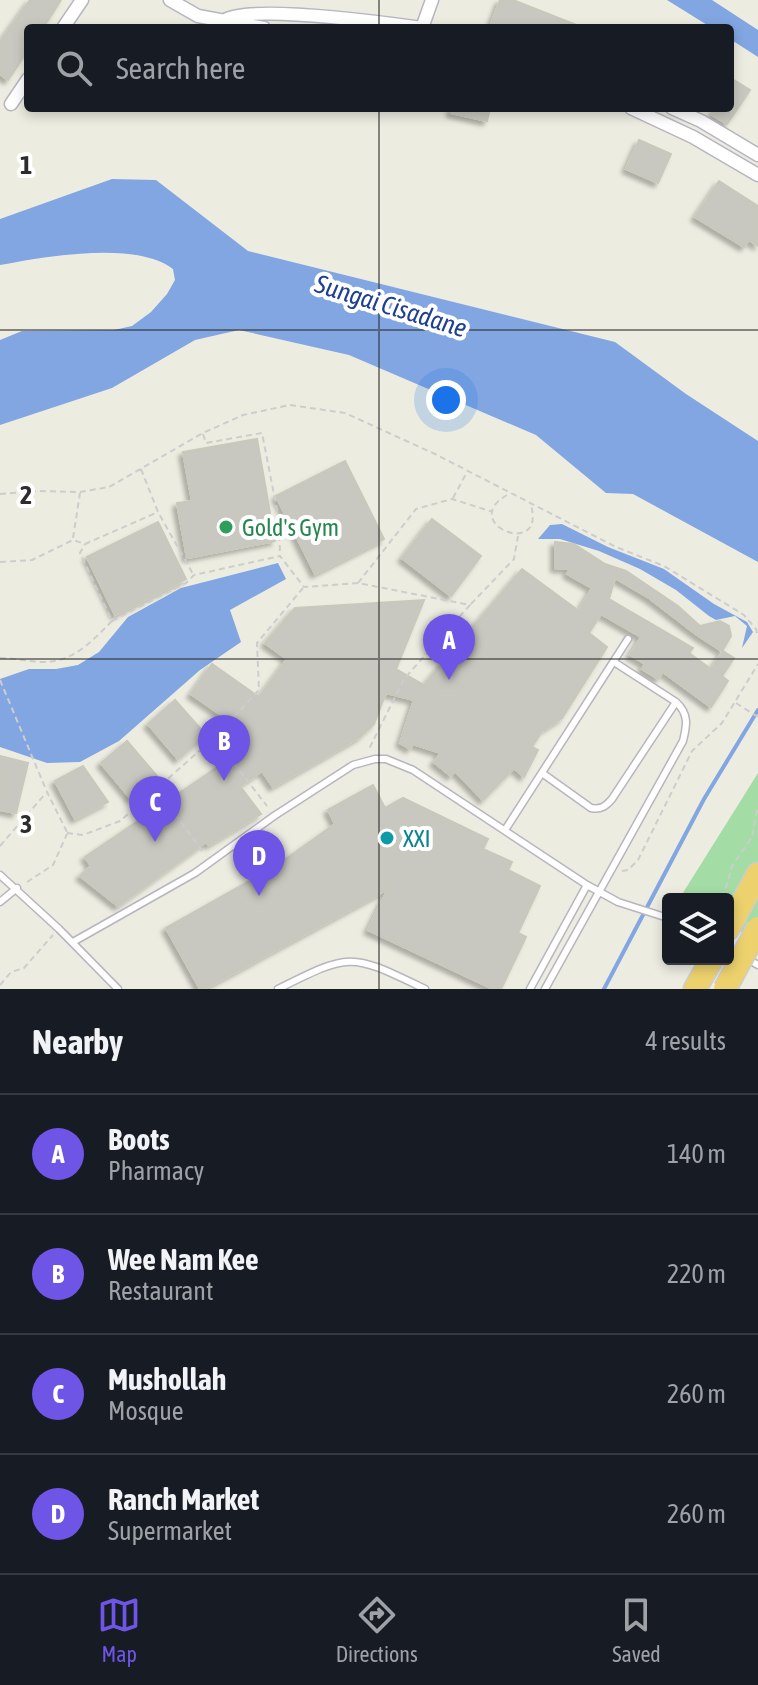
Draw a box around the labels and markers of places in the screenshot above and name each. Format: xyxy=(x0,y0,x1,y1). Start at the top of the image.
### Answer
place label: Gold's Gym xyxy=(242,514,339,541)
marker: Gold's Gym xyxy=(217,518,235,536)
pin: A xyxy=(423,614,475,680)
pin: B xyxy=(198,715,250,781)
pin: C xyxy=(129,776,181,842)
place label: XXI xyxy=(403,825,431,852)
marker: XXI xyxy=(378,829,396,847)
pin: D xyxy=(233,830,285,896)

